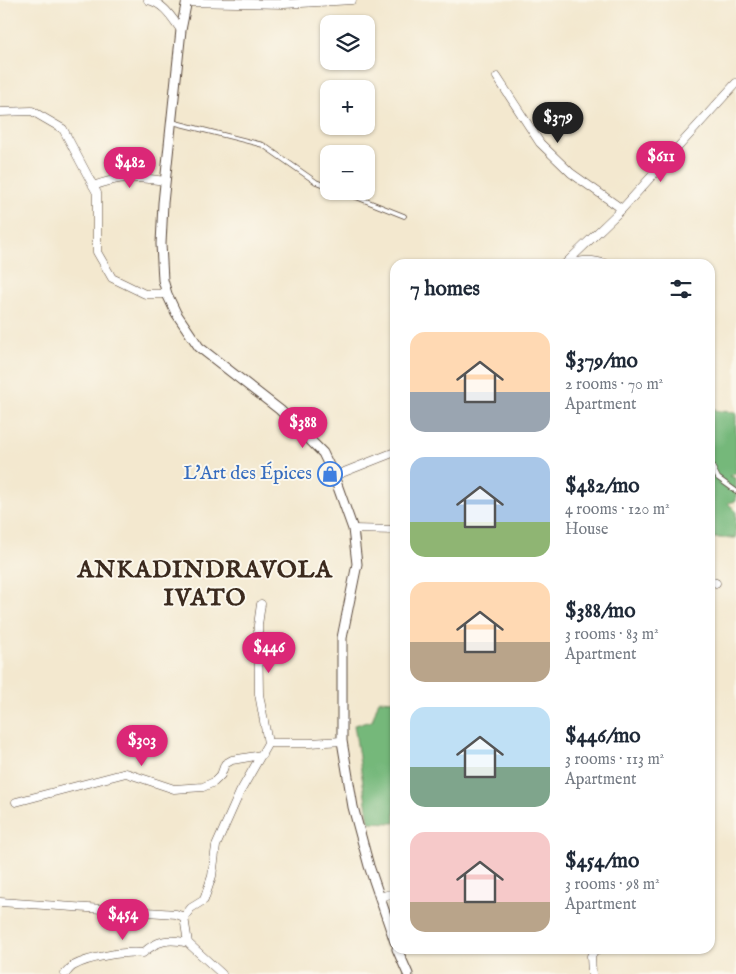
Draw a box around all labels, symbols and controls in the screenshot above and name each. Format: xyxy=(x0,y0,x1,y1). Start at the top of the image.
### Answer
map controls xyxy=(320,15,375,200)
button: layers xyxy=(320,15,375,70)
button: + xyxy=(320,80,375,135)
pin: $379 xyxy=(528,102,588,144)
text: $379 xyxy=(543,108,573,128)
pin: $611 xyxy=(631,140,691,183)
button: − xyxy=(320,145,375,200)
pin: $482 xyxy=(100,146,160,189)
text: $611 xyxy=(647,147,675,167)
text: $482 xyxy=(115,153,145,173)
icon: filters xyxy=(667,275,695,303)
text: 7 homes xyxy=(410,276,480,303)
text: $379/mo xyxy=(565,348,638,375)
icon: home xyxy=(450,352,510,412)
text: 2 rooms · 70 m² xyxy=(565,375,663,395)
text: Apartment xyxy=(565,395,636,415)
pin: $388 xyxy=(273,406,333,449)
text: $388 xyxy=(289,413,317,433)
place label: L'Art des Épices xyxy=(183,461,312,486)
shop icon: L'Art des Épices xyxy=(317,461,343,487)
text: $482/mo xyxy=(565,473,640,500)
icon: home xyxy=(450,477,510,537)
text: 4 rooms · 120 m² xyxy=(565,500,670,520)
text: House xyxy=(565,520,608,540)
district label: ANKADINDRAVOLA IVATO xyxy=(76,555,333,614)
text: $388/mo xyxy=(565,598,636,625)
icon: home xyxy=(450,602,510,662)
text: 3 rooms · 83 m² xyxy=(565,625,659,645)
pin: $446 xyxy=(239,632,299,674)
text: $446 xyxy=(253,638,285,658)
text: Apartment xyxy=(565,645,636,665)
text: $446/mo xyxy=(565,723,641,750)
pin: $303 xyxy=(112,724,172,767)
icon: home xyxy=(450,727,510,787)
text: $303 xyxy=(128,731,156,751)
text: 3 rooms · 113 m² xyxy=(565,750,664,770)
text: Apartment xyxy=(565,770,636,790)
text: $454/mo xyxy=(565,848,639,875)
icon: home xyxy=(450,852,510,912)
text: 3 rooms · 98 m² xyxy=(565,875,660,895)
text: Apartment xyxy=(565,895,636,915)
pin: $454 xyxy=(93,898,153,941)
text: $454 xyxy=(108,905,138,925)

